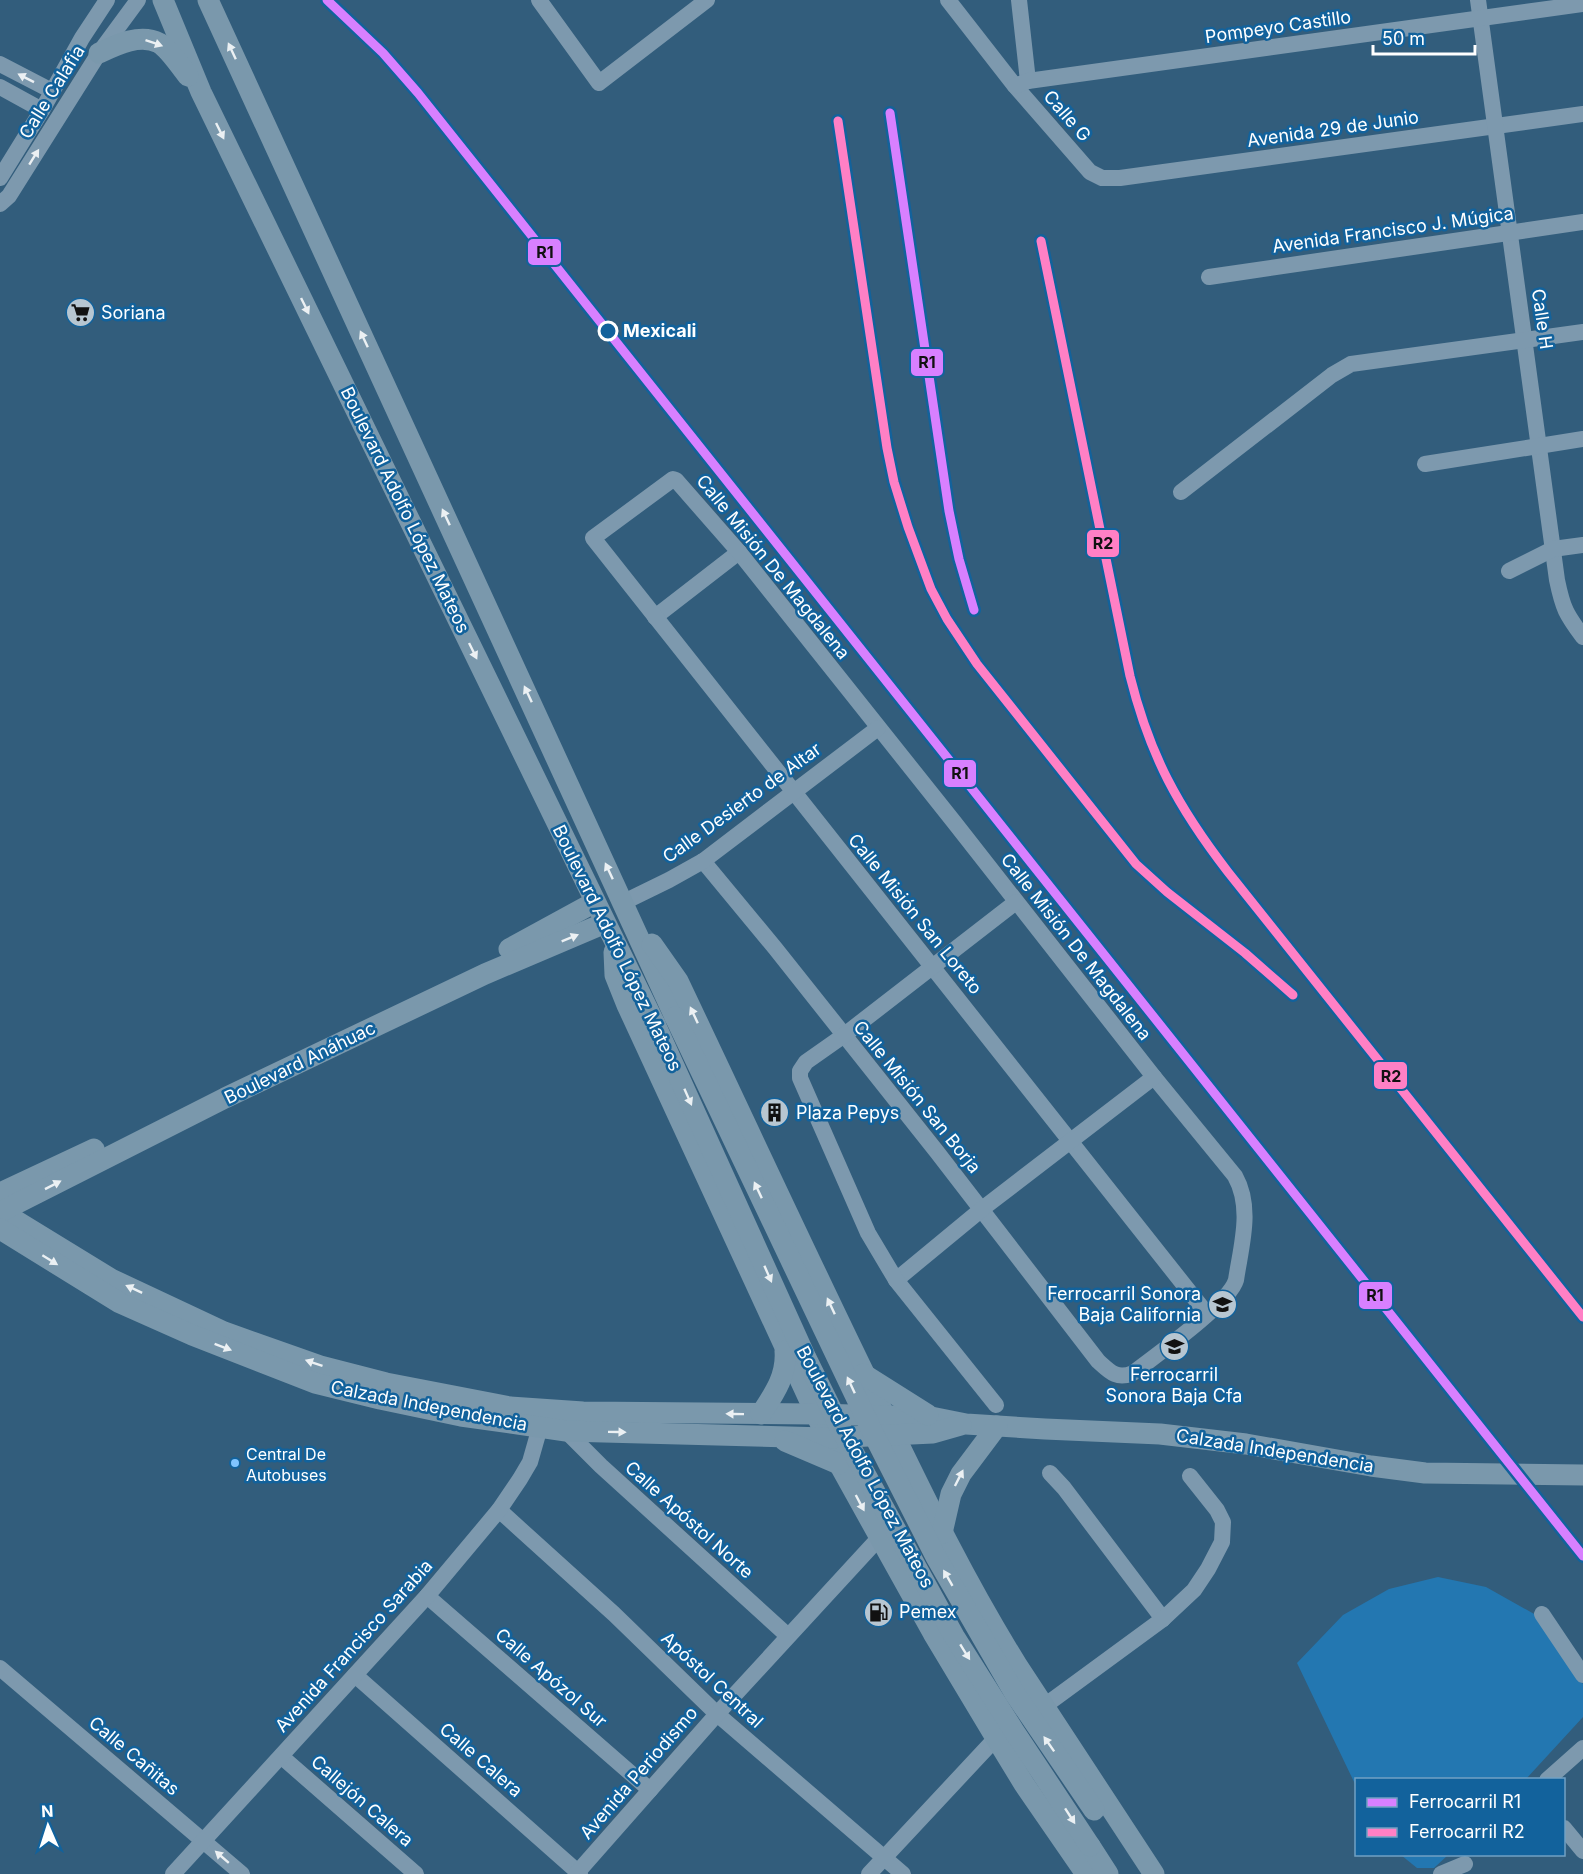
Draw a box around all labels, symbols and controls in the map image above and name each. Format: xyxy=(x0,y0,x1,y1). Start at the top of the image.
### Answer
street label: Pompeyo Castillo xyxy=(1204,6,1352,47)
scale bar xyxy=(1373,18,1475,56)
text: 50 m xyxy=(1382,28,1425,49)
one-way arrow xyxy=(145,39,163,48)
street label: Calle Calafia xyxy=(14,41,89,142)
one-way arrow xyxy=(227,43,236,60)
one-way arrow xyxy=(17,73,34,83)
street label: Calle G xyxy=(1039,86,1095,146)
street label: Avenida 29 de Junio xyxy=(1246,106,1420,151)
one-way arrow xyxy=(216,122,225,139)
one-way arrow xyxy=(28,149,39,165)
street label: Avenida Francisco J. Múgica xyxy=(1271,202,1515,257)
line badge: R1 xyxy=(527,238,562,266)
text: R1 xyxy=(536,242,554,262)
street label: Calle H xyxy=(1528,287,1557,351)
supermarket icon: Soriana xyxy=(64,297,96,329)
one-way arrow xyxy=(301,298,310,315)
place label: Soriana xyxy=(101,302,166,323)
place label: Mexicali xyxy=(623,320,696,341)
marker: Mexicali xyxy=(598,321,618,341)
one-way arrow xyxy=(360,331,369,348)
line badge: R1 xyxy=(910,348,944,377)
text: R1 xyxy=(918,352,936,372)
street label: Boulevard Adolfo López Mateos xyxy=(337,383,474,636)
street label: Calle Misión De Magdalena xyxy=(692,470,854,663)
one-way arrow xyxy=(441,507,451,525)
line badge: R2 xyxy=(1086,529,1120,558)
text: R2 xyxy=(1093,533,1113,553)
one-way arrow xyxy=(469,643,478,660)
one-way arrow xyxy=(523,685,532,702)
street label: Calle Desierto de Altar xyxy=(658,738,825,867)
line badge: R1 xyxy=(943,759,977,788)
text: R1 xyxy=(951,763,969,783)
street label: Boulevard Adolfo López Mateos xyxy=(549,821,686,1074)
street label: Calle Misión San Loreto xyxy=(844,829,987,998)
street label: Calle Misión De Magdalena xyxy=(997,849,1156,1044)
one-way arrow xyxy=(605,862,614,879)
one-way arrow xyxy=(561,933,579,942)
one-way arrow xyxy=(690,1007,699,1024)
street label: Calle Misión San Borja xyxy=(849,1016,985,1177)
street label: Boulevard Anáhuac xyxy=(221,1017,379,1108)
line badge: R2 xyxy=(1373,1061,1408,1090)
text: R2 xyxy=(1381,1066,1401,1086)
one-way arrow xyxy=(683,1088,692,1105)
building icon: Plaza Pepys xyxy=(759,1097,791,1129)
place label: Plaza Pepys xyxy=(796,1102,899,1123)
one-way arrow xyxy=(45,1180,62,1190)
one-way arrow xyxy=(753,1182,762,1199)
one-way arrow xyxy=(42,1254,58,1265)
one-way arrow xyxy=(764,1266,773,1283)
line badge: R1 xyxy=(1358,1281,1393,1310)
place label: Ferrocarril Sonora Baja California xyxy=(1047,1283,1201,1325)
one-way arrow xyxy=(126,1285,143,1294)
text: R1 xyxy=(1366,1285,1384,1305)
school or university icon: Ferrocarril Sonora Baja California xyxy=(1206,1288,1238,1320)
one-way arrow xyxy=(827,1297,836,1314)
school or university icon: Ferrocarril Sonora Baja Cfa xyxy=(1158,1330,1190,1362)
street label: Boulevard Adolfo López Mateos xyxy=(793,1342,938,1591)
one-way arrow xyxy=(214,1343,232,1353)
one-way arrow xyxy=(305,1358,323,1368)
place label: Ferrocarril Sonora Baja Cfa xyxy=(1106,1364,1242,1406)
street label: Calzada Independencia xyxy=(329,1376,529,1435)
one-way arrow xyxy=(846,1377,855,1394)
one-way arrow xyxy=(725,1409,744,1419)
street label: Calzada Independencia xyxy=(1175,1425,1375,1477)
one-way arrow xyxy=(607,1427,626,1437)
place label: Central De Autobuses xyxy=(246,1444,327,1485)
marker: Central De Autobuses xyxy=(229,1457,241,1469)
street label: Calle Apóstol Norte xyxy=(621,1457,758,1583)
one-way arrow xyxy=(954,1469,964,1486)
one-way arrow xyxy=(855,1495,865,1512)
street label: Avenida Francisco Sarabia xyxy=(271,1555,437,1736)
one-way arrow xyxy=(943,1569,953,1586)
fuel station icon: Pemex xyxy=(862,1596,894,1628)
place label: Pemex xyxy=(899,1601,957,1622)
street label: Calle Apózol Sur xyxy=(491,1624,611,1732)
street label: Apóstol Central xyxy=(657,1627,767,1732)
one-way arrow xyxy=(959,1644,970,1660)
street label: Avenida Periodismo xyxy=(576,1702,702,1843)
street label: Calle Cañitas xyxy=(85,1712,184,1799)
street label: Calle Calera xyxy=(436,1718,527,1801)
one-way arrow xyxy=(1043,1737,1055,1753)
street label: Callejón Calera xyxy=(307,1751,418,1851)
legend xyxy=(1355,1778,1565,1856)
text: Ferrocarril R1 xyxy=(1409,1791,1521,1812)
north arrow xyxy=(18,1796,78,1856)
text: N xyxy=(41,1801,54,1821)
one-way arrow xyxy=(1064,1808,1076,1824)
text: Ferrocarril R2 xyxy=(1409,1821,1525,1842)
one-way arrow xyxy=(214,1851,230,1864)

